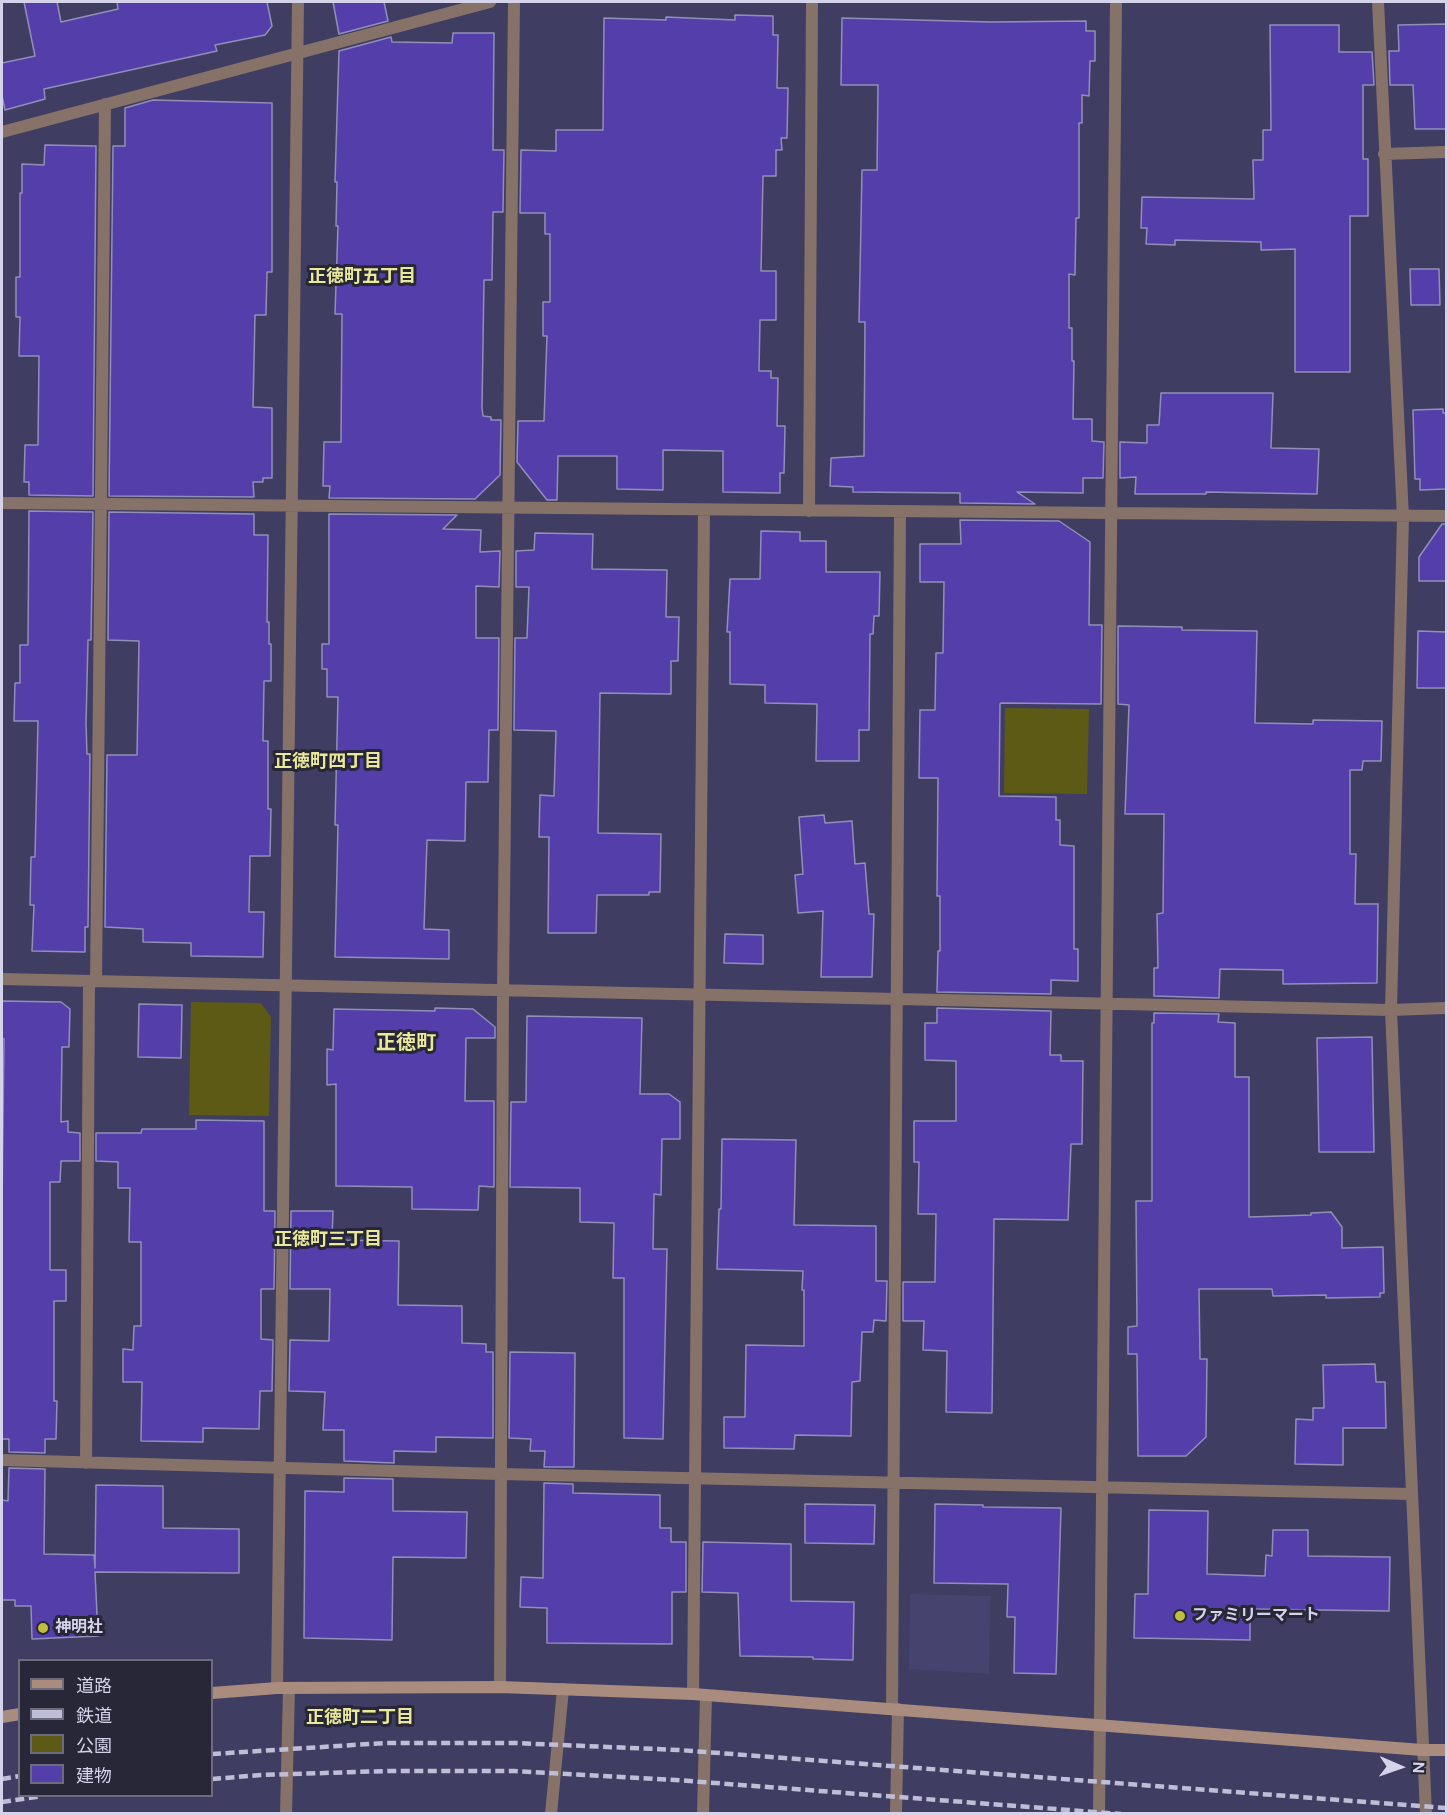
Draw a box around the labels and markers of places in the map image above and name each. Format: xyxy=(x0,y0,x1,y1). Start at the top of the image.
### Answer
place label: ファミリーマート xyxy=(1192,1606,1320,1626)
marker: ファミリーマート xyxy=(1173,1609,1187,1623)
place label: 神明社 xyxy=(55,1618,103,1638)
marker: 神明社 xyxy=(36,1621,50,1635)

